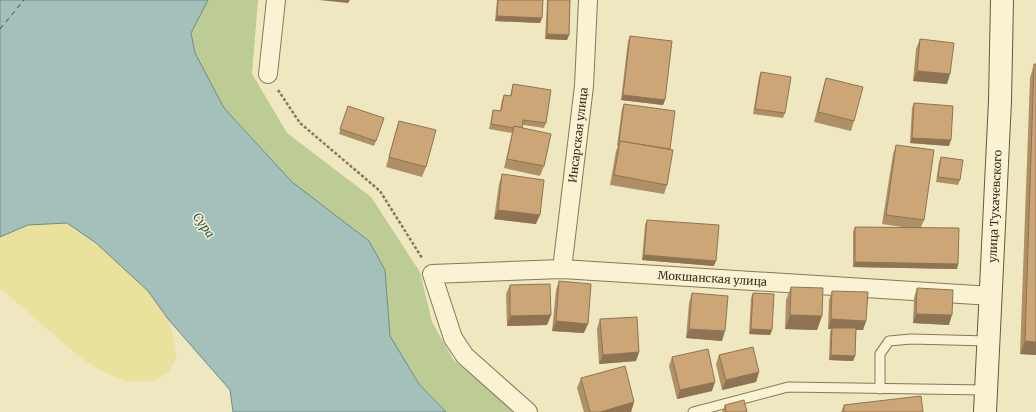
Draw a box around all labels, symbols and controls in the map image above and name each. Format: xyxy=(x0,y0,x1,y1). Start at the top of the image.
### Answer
street label: Инсарская улица xyxy=(565,86,591,183)
street label: улица Тухачевского xyxy=(985,149,1005,263)
water label: Сура xyxy=(190,209,218,241)
street label: Мокшанская улица xyxy=(657,268,767,289)

